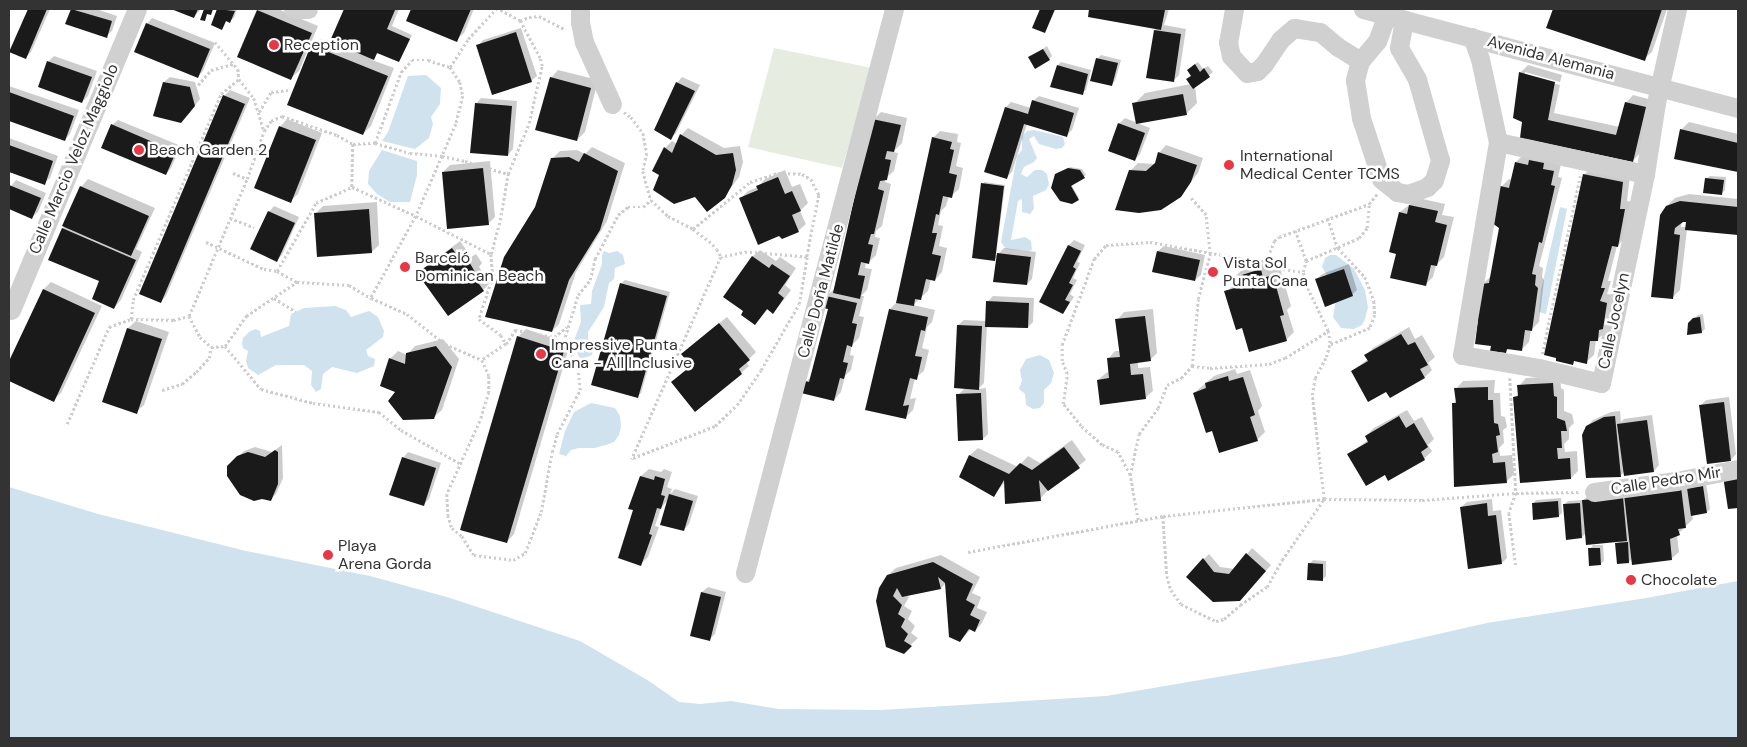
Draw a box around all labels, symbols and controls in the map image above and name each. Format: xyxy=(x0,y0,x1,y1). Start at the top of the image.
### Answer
street label: Avenida Alemania xyxy=(1485,32,1617,84)
place label: Reception xyxy=(284,35,359,55)
marker: Reception xyxy=(268,39,280,51)
street label: Calle Marcio Veloz Maggiolo xyxy=(25,61,123,257)
place label: Beach Garden 2 xyxy=(149,140,267,160)
marker: Beach Garden 2 xyxy=(133,144,145,156)
place label: International Medical Center TCMS xyxy=(1240,146,1400,184)
marker: International Medical Center TCMS xyxy=(1222,158,1236,172)
street label: Calle Doña Matilde xyxy=(794,222,848,360)
place label: Barceló Dominican Beach xyxy=(415,248,544,286)
place label: Vista Sol Punta Cana xyxy=(1223,253,1308,291)
marker: Barceló Dominican Beach xyxy=(399,261,411,273)
marker: Vista Sol Punta Cana xyxy=(1207,266,1219,278)
street label: Calle Jocelyn xyxy=(1594,271,1634,371)
place label: Impressive Punta Cana - All Inclusive xyxy=(551,335,692,373)
marker: Impressive Punta Cana - All Inclusive xyxy=(535,348,547,360)
street label: Calle Pedro Mir xyxy=(1610,463,1722,499)
place label: Playa Arena Gorda xyxy=(338,536,431,574)
marker: Playa Arena Gorda xyxy=(322,549,334,561)
place label: Chocolate xyxy=(1641,570,1717,590)
marker: Chocolate xyxy=(1625,574,1637,586)

